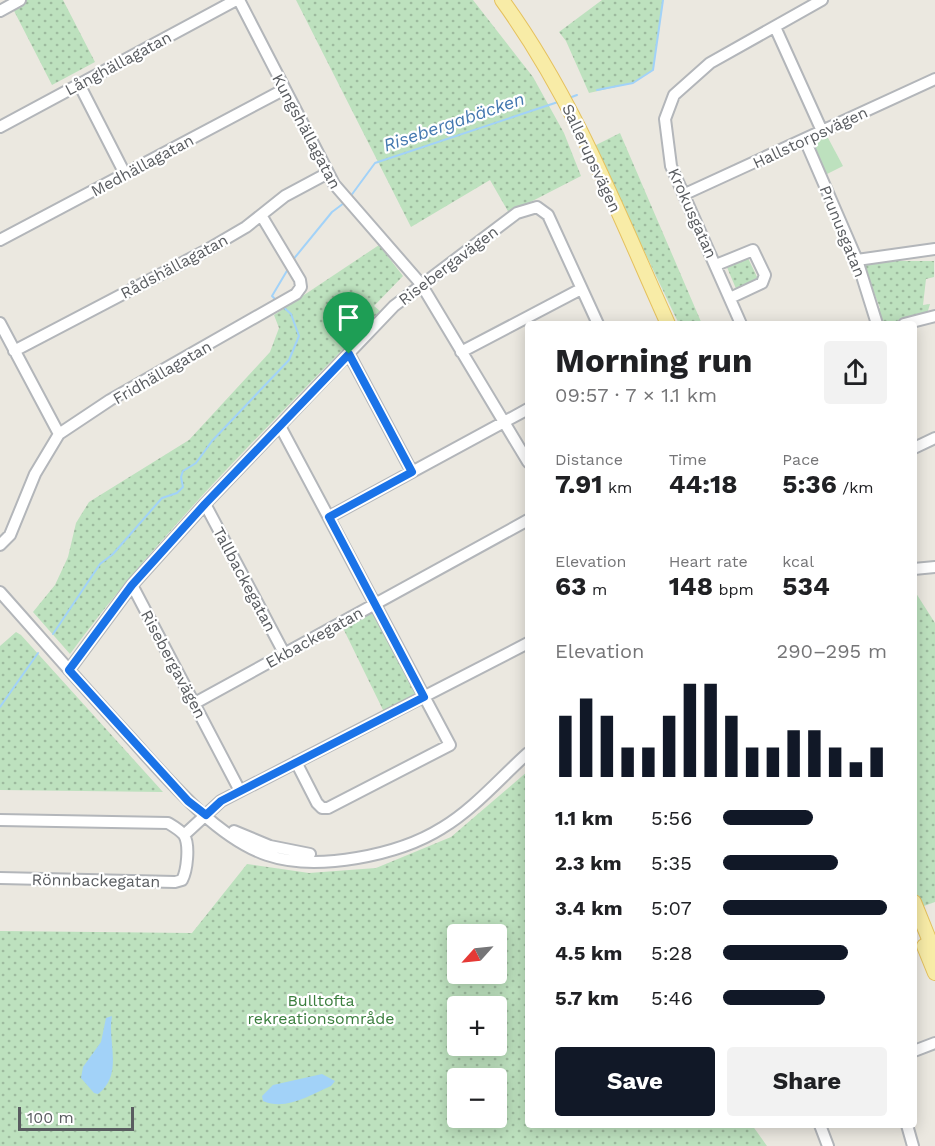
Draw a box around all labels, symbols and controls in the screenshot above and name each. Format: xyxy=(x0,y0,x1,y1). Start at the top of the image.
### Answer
street label: Långhällagatan xyxy=(62,27,175,99)
street label: Kungshällagatan xyxy=(268,70,345,192)
water label: Risebergabäcken xyxy=(381,88,527,156)
street label: Sallerupsvägen xyxy=(558,101,625,216)
street label: Hallstorpsvägen xyxy=(750,102,871,172)
street label: Medhällagatan xyxy=(88,130,197,200)
street label: Krokusgatan xyxy=(664,165,721,261)
street label: Prunusgatan xyxy=(816,183,870,280)
street label: Risebergavägen xyxy=(395,222,502,309)
street label: Rådshällagatan xyxy=(117,230,231,303)
pin xyxy=(323,292,374,354)
icon: arrive xyxy=(332,301,365,334)
street label: Fridhällagatan xyxy=(110,337,215,408)
text: Morning run xyxy=(555,341,752,380)
button: share xyxy=(824,341,887,404)
text: 09:57 · 7 × 1.1 km xyxy=(555,383,717,407)
text: Distance xyxy=(555,450,623,469)
text: Time xyxy=(669,450,707,469)
text: Pace xyxy=(782,450,819,469)
text: 7.91 xyxy=(555,469,602,499)
text: 44:18 xyxy=(669,469,738,499)
text: 5:36 xyxy=(782,469,837,499)
text: km xyxy=(602,478,632,497)
text: /km xyxy=(837,478,874,497)
street label: Tallbackegatan xyxy=(209,524,280,635)
text: Elevation xyxy=(555,552,626,571)
text: Heart rate xyxy=(669,552,748,571)
text: kcal xyxy=(782,552,814,571)
text: 63 xyxy=(555,571,586,601)
text: 148 xyxy=(669,571,713,601)
text: 534 xyxy=(782,571,830,601)
text: m xyxy=(586,580,607,599)
text: bpm xyxy=(713,580,754,599)
street label: Ekbackegatan xyxy=(262,603,366,672)
street label: Risebergavägen xyxy=(137,607,210,722)
text: Elevation xyxy=(555,639,644,663)
text: 290–295 m xyxy=(777,639,887,663)
text: 1.1 km xyxy=(555,806,613,830)
text: 5:56 xyxy=(651,806,692,830)
text: 2.3 km xyxy=(555,851,622,875)
text: 5:35 xyxy=(651,851,692,875)
street label: Rönnbackegatan xyxy=(31,870,161,891)
text: 3.4 km xyxy=(555,896,622,920)
text: 5:07 xyxy=(651,896,692,920)
north arrow xyxy=(447,924,507,984)
map controls xyxy=(447,924,507,1128)
text: 4.5 km xyxy=(555,941,622,965)
text: 5:28 xyxy=(651,941,693,965)
text: 5.7 km xyxy=(555,986,619,1010)
text: 5:46 xyxy=(651,986,693,1010)
park label: Bulltofta rekreationsområde xyxy=(247,991,395,1028)
button: + xyxy=(447,996,507,1056)
button: Save xyxy=(555,1047,715,1116)
button: Share xyxy=(727,1047,887,1116)
button: − xyxy=(447,1068,507,1128)
scale bar xyxy=(18,1104,134,1132)
text: 100 m xyxy=(27,1108,74,1127)

